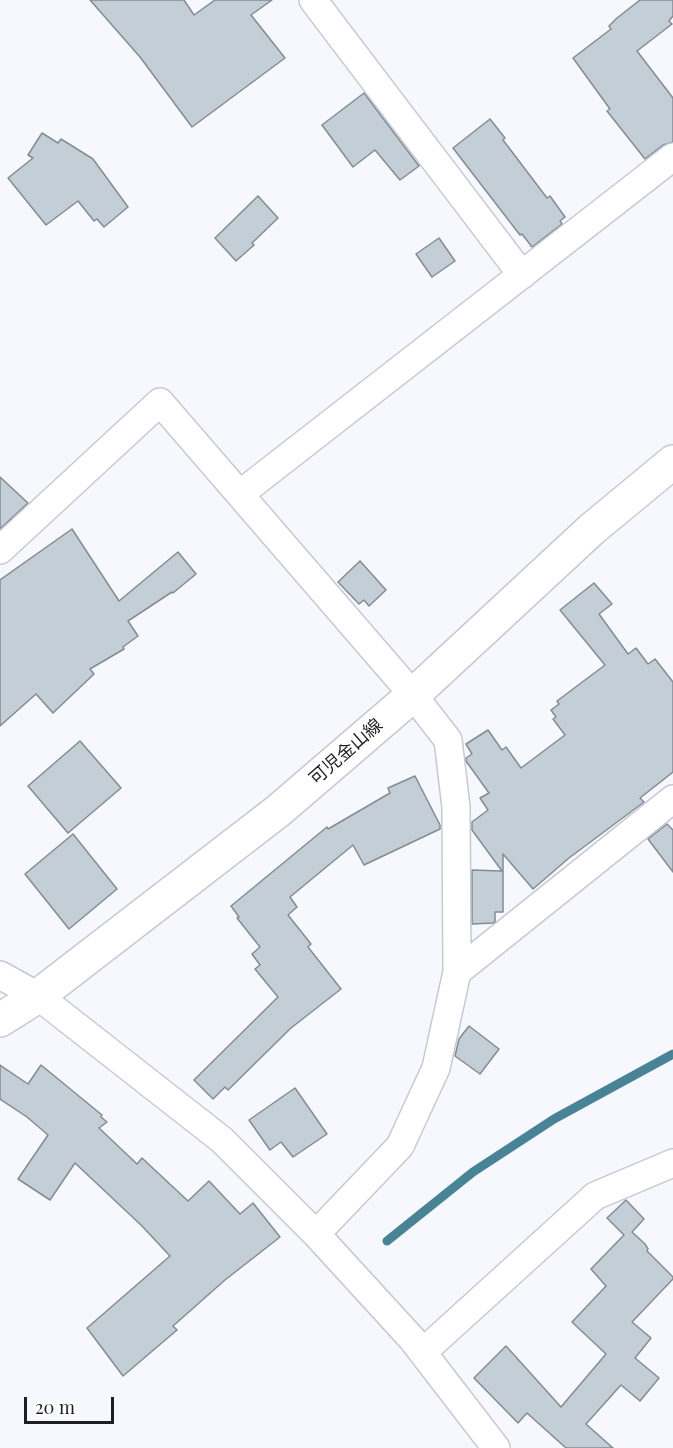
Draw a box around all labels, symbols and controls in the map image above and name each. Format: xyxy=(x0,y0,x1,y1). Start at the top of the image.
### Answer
street label: 可児金山線 xyxy=(305,714,387,790)
scale bar xyxy=(27,1385,117,1423)
text: 20 m xyxy=(35,1395,75,1419)

